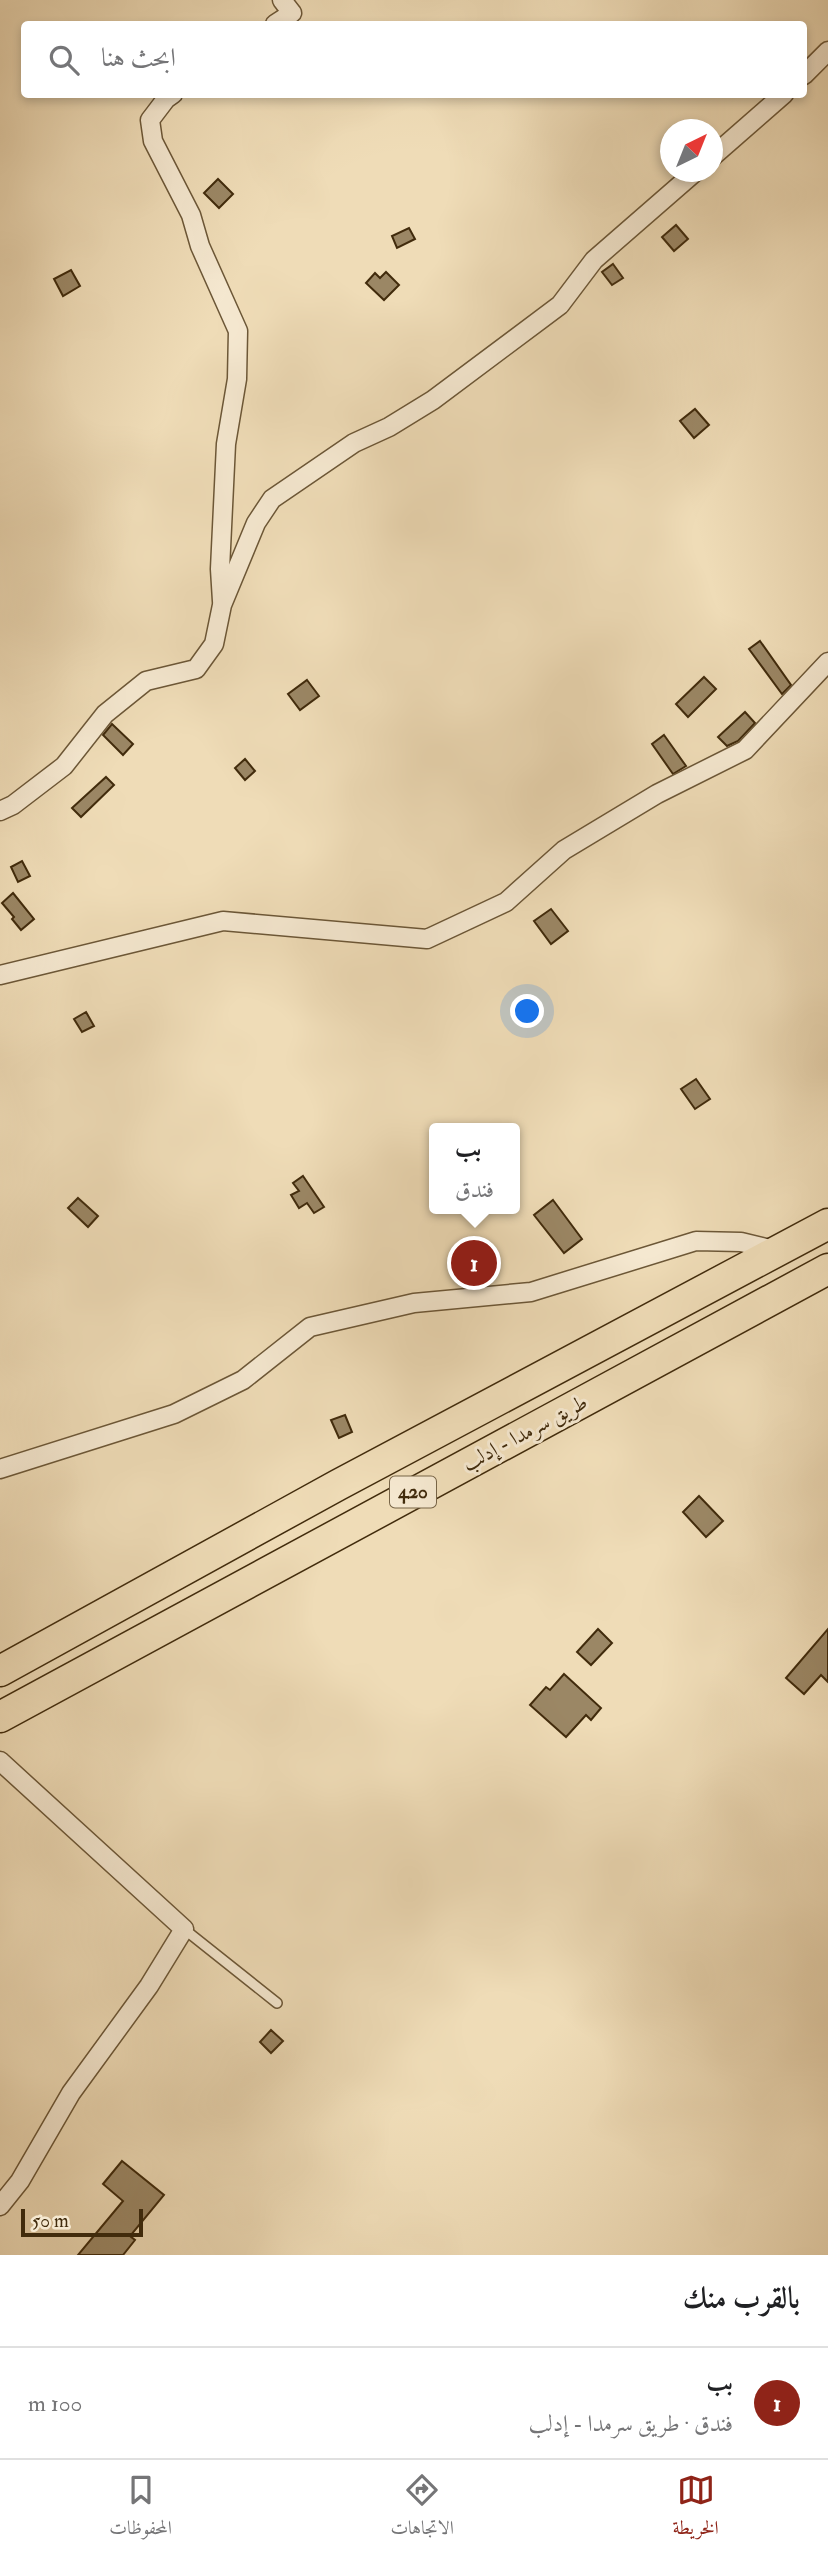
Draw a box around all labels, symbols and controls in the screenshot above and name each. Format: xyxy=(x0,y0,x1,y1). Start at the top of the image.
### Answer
search box xyxy=(21,21,807,98)
icon: search xyxy=(45,41,83,79)
text: ابحث هنا xyxy=(101,42,176,74)
north arrow xyxy=(660,119,723,182)
your location xyxy=(510,994,544,1028)
popup xyxy=(429,1123,520,1214)
text: بب xyxy=(455,1131,481,1163)
text: فندق xyxy=(455,1175,494,1204)
pin: 1 xyxy=(451,1237,497,1289)
street label: طريق سرمدا - إدلب xyxy=(458,1389,592,1477)
road number: 420 xyxy=(390,1476,436,1508)
scale bar xyxy=(21,2206,144,2238)
text: 50 m xyxy=(32,2209,69,2233)
text: بالقرب منك xyxy=(683,2280,800,2317)
text: بب xyxy=(707,2365,733,2397)
text: 100 m xyxy=(28,2389,82,2418)
text: 1 xyxy=(773,2389,781,2418)
text: فندق · طريق سرمدا - إدلب xyxy=(528,2409,733,2438)
tab: المحفوظات xyxy=(109,2471,172,2546)
tab: الاتجاهات xyxy=(391,2471,454,2546)
tab: الخريطة xyxy=(672,2471,719,2546)

